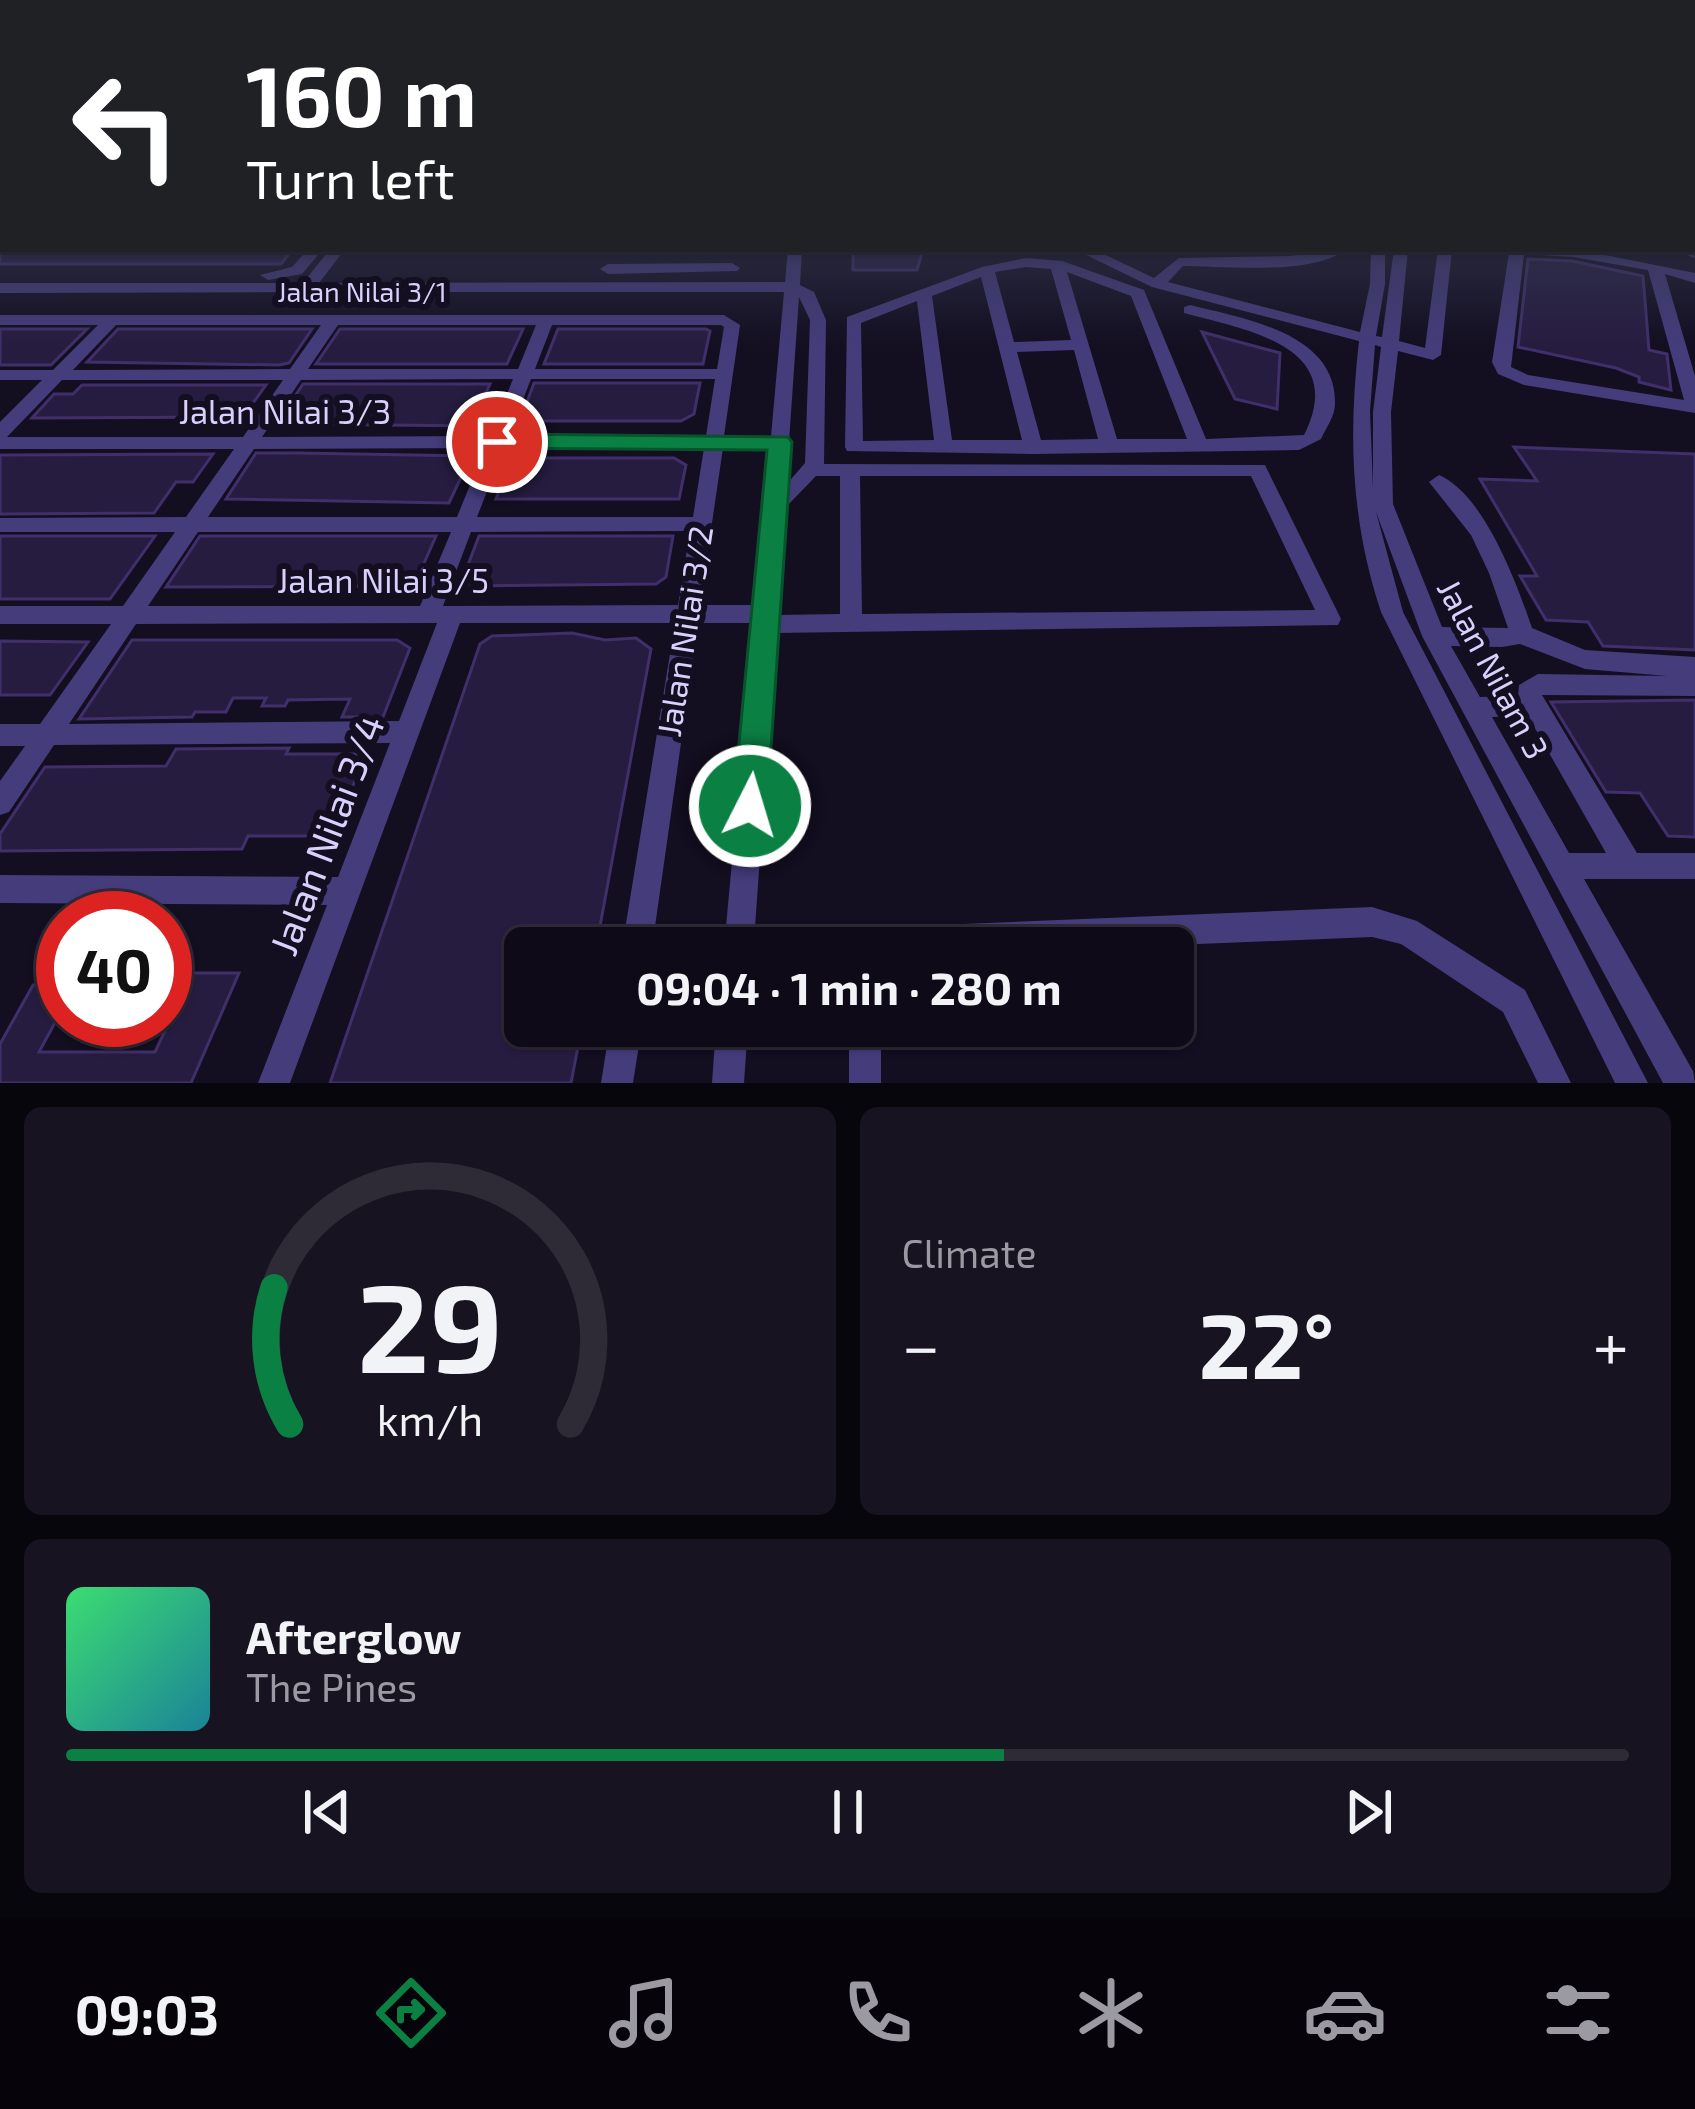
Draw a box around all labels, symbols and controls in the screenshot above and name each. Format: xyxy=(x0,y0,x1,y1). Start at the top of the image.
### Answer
text: 160 m xyxy=(246,43,477,144)
icon: left xyxy=(48,48,204,204)
text: Turn left xyxy=(246,145,455,210)
street label: Jalan Nilai 3/1 xyxy=(277,275,447,307)
street label: Jalan Nilai 3/3 xyxy=(179,391,391,431)
pin xyxy=(446,391,548,493)
icon: arrive xyxy=(464,409,530,475)
street label: Jalan Nilai 3/2 xyxy=(648,523,720,739)
street label: Jalan Nilai 3/5 xyxy=(277,560,489,600)
street label: Jalan Nilam 3 xyxy=(1430,572,1558,765)
street label: Jalan Nilai 3/4 xyxy=(258,708,393,961)
position arrow xyxy=(687,743,813,869)
speed limit sign: 40 xyxy=(36,891,192,1047)
text: 09:04 · 1 min · 280 m xyxy=(636,960,1062,1014)
text: Climate xyxy=(902,1229,1036,1276)
text: 29 xyxy=(357,1248,503,1398)
text: 22° xyxy=(1199,1289,1334,1397)
text: − xyxy=(902,1304,940,1383)
text: + xyxy=(1593,1304,1629,1383)
text: km/h xyxy=(376,1393,483,1445)
text: Afterglow xyxy=(246,1609,462,1663)
text: The Pines xyxy=(246,1663,417,1710)
icon: previous xyxy=(294,1779,360,1845)
icon: pause xyxy=(815,1779,881,1845)
icon: next xyxy=(1336,1779,1402,1845)
icon: directions xyxy=(369,1971,453,2055)
icon: music xyxy=(602,1971,686,2055)
icon: phone xyxy=(836,1971,920,2055)
icon: climate xyxy=(1069,1971,1153,2055)
icon: car xyxy=(1303,1971,1387,2055)
icon: filters xyxy=(1536,1971,1620,2055)
text: 09:03 xyxy=(75,1981,219,2046)

